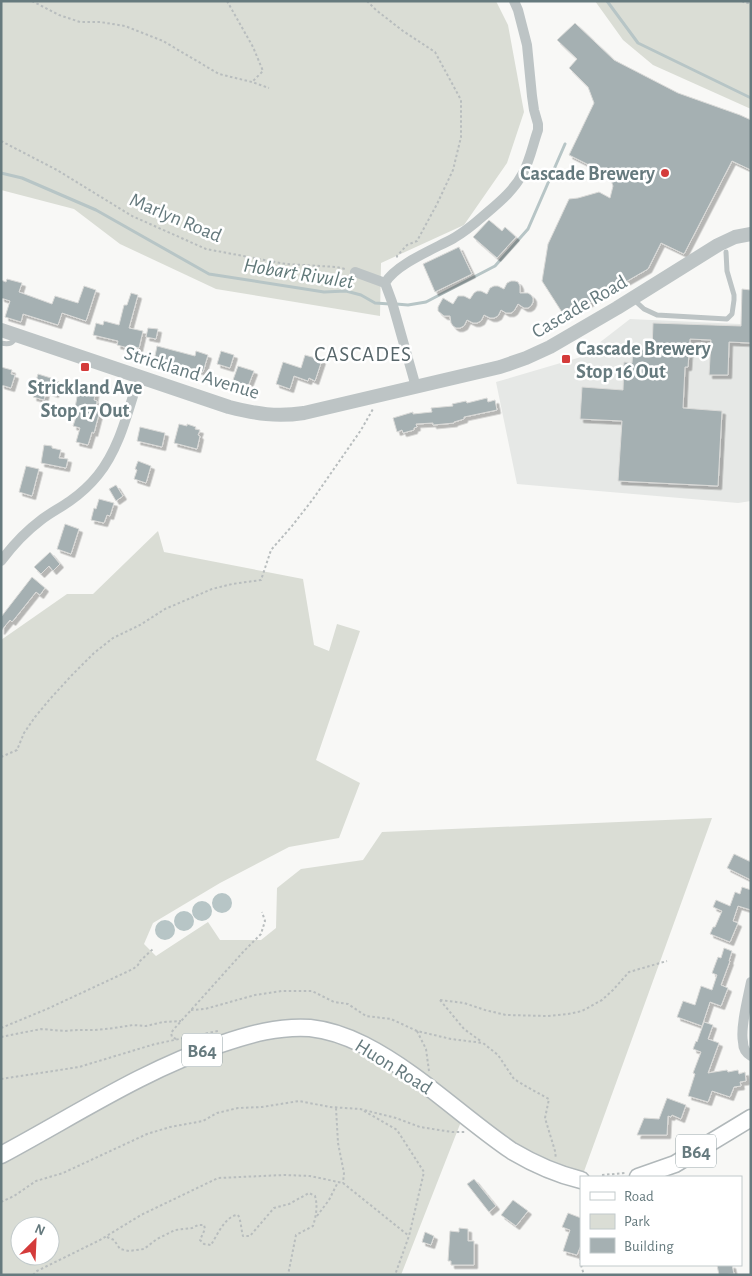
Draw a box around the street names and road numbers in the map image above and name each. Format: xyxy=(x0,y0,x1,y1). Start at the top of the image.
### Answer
street label: Marlyn Road xyxy=(127,190,225,246)
street label: Cascade Road xyxy=(528,272,631,342)
street label: Strickland Avenue xyxy=(122,343,262,403)
road number: B64 xyxy=(182,1034,222,1066)
street label: Huon Road xyxy=(351,1035,436,1098)
road number: B64 xyxy=(676,1134,716,1168)

